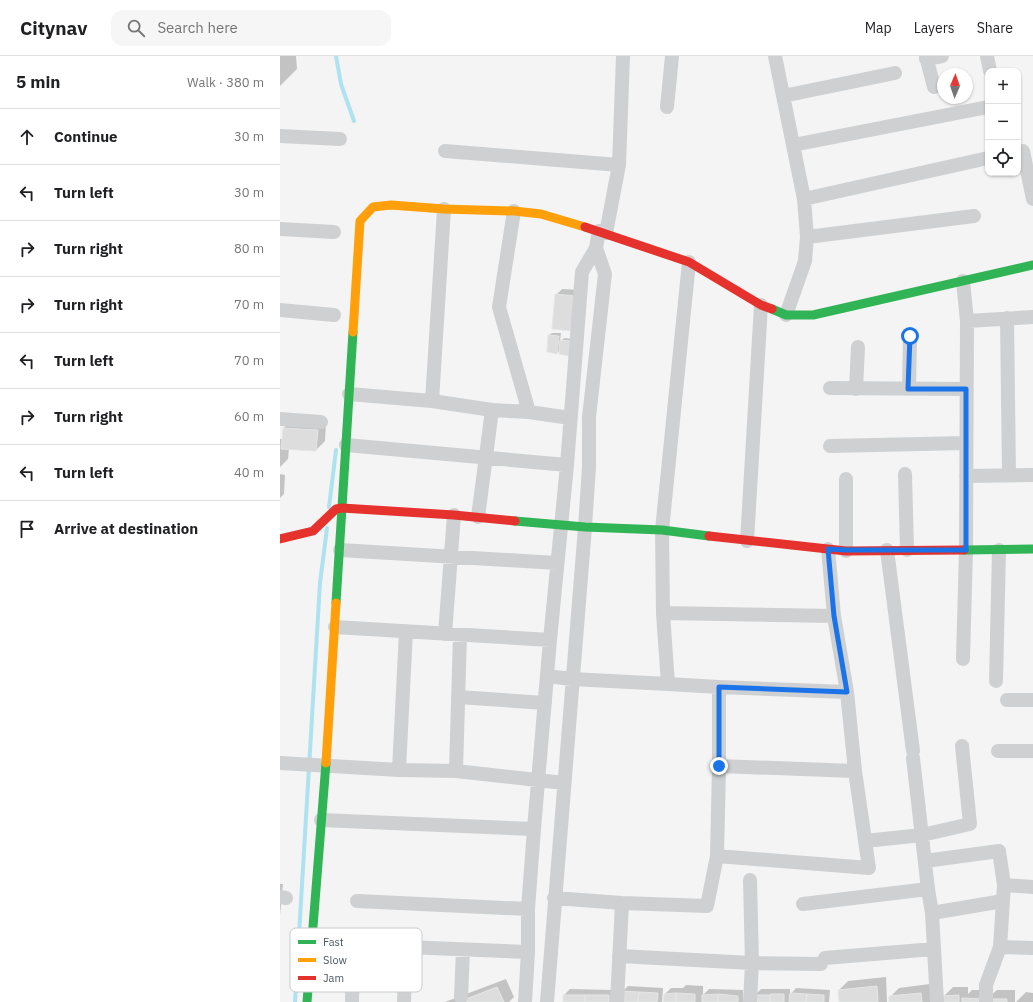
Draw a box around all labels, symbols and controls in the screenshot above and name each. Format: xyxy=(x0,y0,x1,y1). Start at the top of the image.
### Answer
search box xyxy=(111,10,391,46)
text: Citynav xyxy=(20,16,87,40)
icon: search xyxy=(125,17,147,39)
text: Search here xyxy=(157,18,238,37)
text: Map xyxy=(865,19,892,37)
text: Layers xyxy=(914,19,955,37)
text: Share xyxy=(977,19,1013,37)
north arrow xyxy=(937,68,973,104)
map controls xyxy=(985,68,1021,176)
button: + xyxy=(985,68,1021,104)
text: 5 min xyxy=(16,71,60,93)
text: Walk · 380 m xyxy=(187,74,264,91)
button: − xyxy=(985,104,1021,140)
icon: ahead xyxy=(16,126,38,148)
text: Continue xyxy=(54,127,118,146)
text: 30 m xyxy=(234,128,264,145)
button: locate xyxy=(985,140,1021,176)
icon: left xyxy=(16,182,38,204)
text: Turn left xyxy=(54,183,114,202)
text: 30 m xyxy=(234,184,264,201)
icon: right xyxy=(16,238,38,260)
text: Turn right xyxy=(54,239,123,258)
text: 80 m xyxy=(234,240,264,257)
icon: right xyxy=(16,294,38,316)
text: Turn right xyxy=(54,295,123,314)
text: 70 m xyxy=(234,296,264,313)
route start xyxy=(901,327,919,345)
icon: left xyxy=(16,350,38,372)
text: Turn left xyxy=(54,351,114,370)
text: 70 m xyxy=(234,352,264,369)
icon: right xyxy=(16,406,38,428)
text: Turn right xyxy=(54,407,123,426)
text: 60 m xyxy=(234,408,264,425)
icon: left xyxy=(16,462,38,484)
text: Turn left xyxy=(54,463,114,482)
text: 40 m xyxy=(234,464,264,481)
icon: arrive xyxy=(16,518,38,540)
text: Arrive at destination xyxy=(54,519,198,538)
route end xyxy=(710,757,728,775)
legend xyxy=(290,928,422,992)
text: Fast xyxy=(323,935,344,949)
text: Slow xyxy=(323,953,347,967)
text: Jam xyxy=(323,971,344,985)

